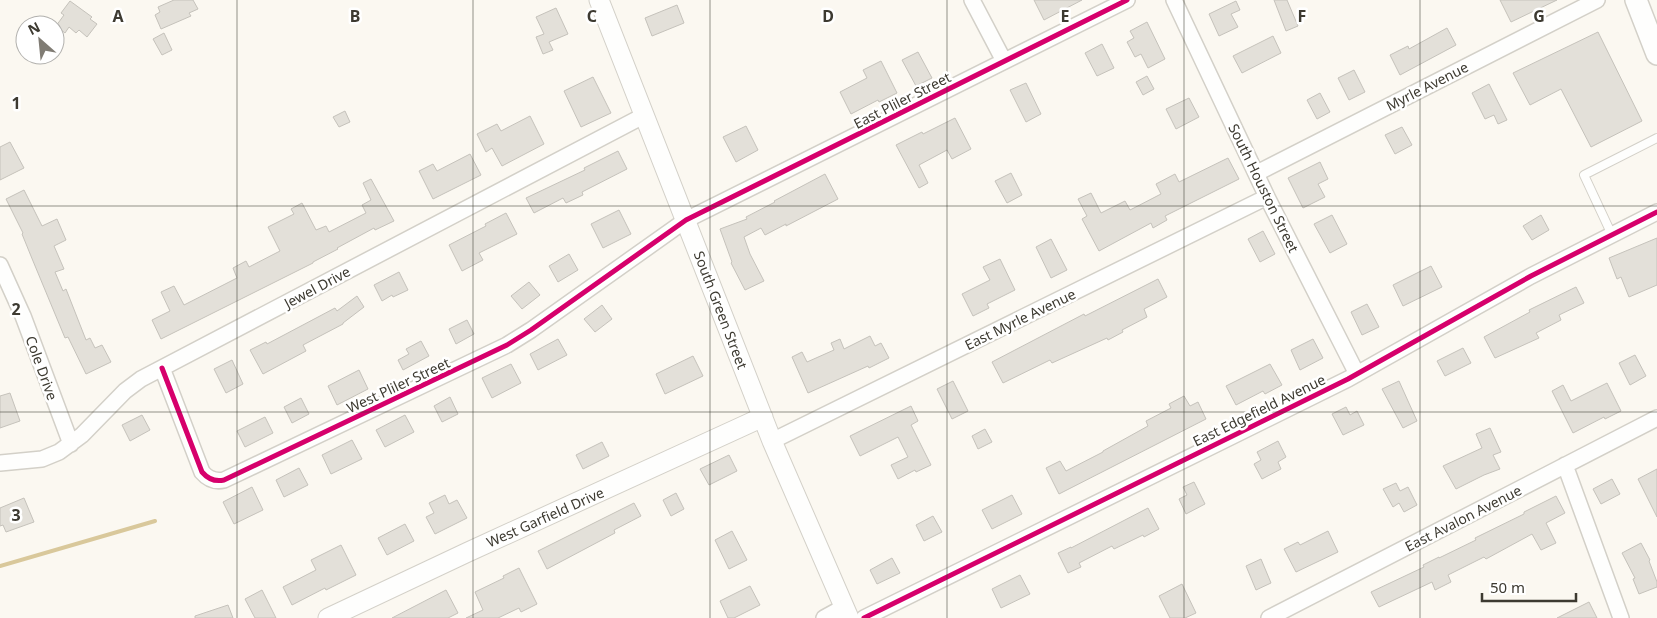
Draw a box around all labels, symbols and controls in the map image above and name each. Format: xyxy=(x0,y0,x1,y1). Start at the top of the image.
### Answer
text: A xyxy=(112,5,124,27)
text: B xyxy=(350,5,360,27)
text: C xyxy=(587,5,597,27)
text: D xyxy=(822,5,834,27)
text: E xyxy=(1061,5,1070,27)
text: F xyxy=(1298,5,1306,27)
text: G xyxy=(1533,5,1545,27)
north arrow xyxy=(15,15,65,65)
text: N xyxy=(24,17,43,39)
street label: Myrle Avenue xyxy=(1383,57,1471,115)
street label: East Pliler Street xyxy=(850,67,954,133)
text: 1 xyxy=(11,92,21,114)
street label: South Houston Street xyxy=(1224,120,1304,256)
street label: South Green Street xyxy=(690,248,752,372)
street label: Jewel Drive xyxy=(279,262,353,313)
street label: East Myrle Avenue xyxy=(961,284,1079,354)
text: 2 xyxy=(11,298,21,320)
street label: Cole Drive xyxy=(22,333,62,403)
street label: West Pliler Street xyxy=(343,353,453,417)
street label: East Edgefield Avenue xyxy=(1190,370,1329,450)
street label: East Avalon Avenue xyxy=(1401,480,1525,556)
street label: West Garfield Drive xyxy=(483,483,607,551)
text: 3 xyxy=(11,504,21,526)
scale bar xyxy=(1482,570,1576,602)
text: 50 m xyxy=(1490,577,1525,597)

